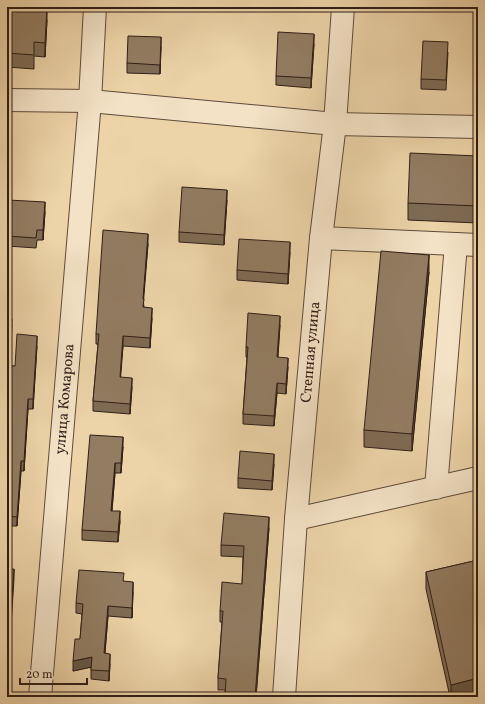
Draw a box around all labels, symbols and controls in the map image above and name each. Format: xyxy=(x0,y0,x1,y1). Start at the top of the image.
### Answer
street label: Степная улица xyxy=(296,301,326,404)
street label: улица Комарова xyxy=(50,343,80,455)
scale bar xyxy=(20,660,87,686)
text: 20 m xyxy=(26,667,53,683)

